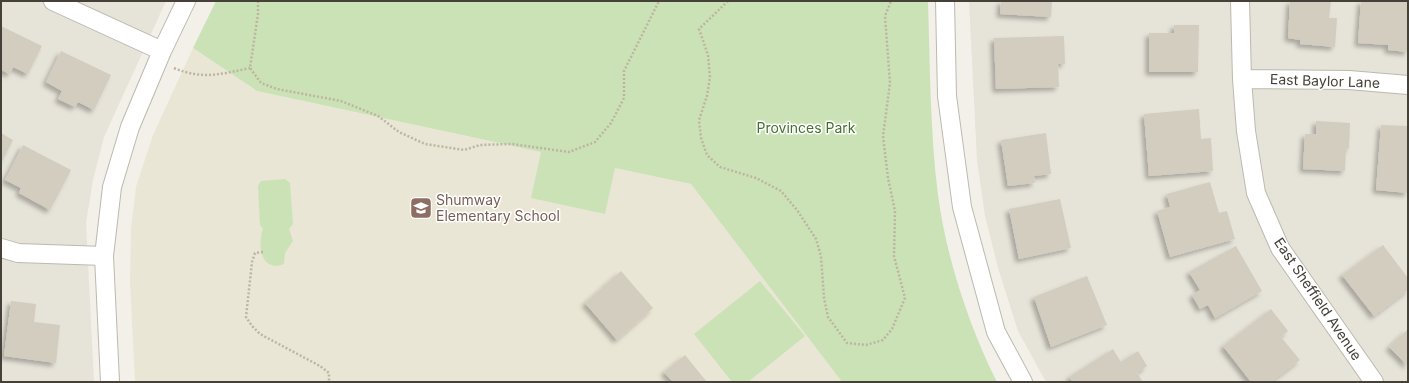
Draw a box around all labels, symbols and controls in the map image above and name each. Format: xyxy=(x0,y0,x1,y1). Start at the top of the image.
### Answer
street label: East Baylor Lane xyxy=(1270,70,1380,91)
park label: Provinces Park xyxy=(756,119,856,136)
place label: Shumway Elementary School xyxy=(436,191,560,224)
school or university icon: Shumway Elementary School xyxy=(408,195,434,221)
street label: East Sheffield Avenue xyxy=(1271,234,1366,363)

